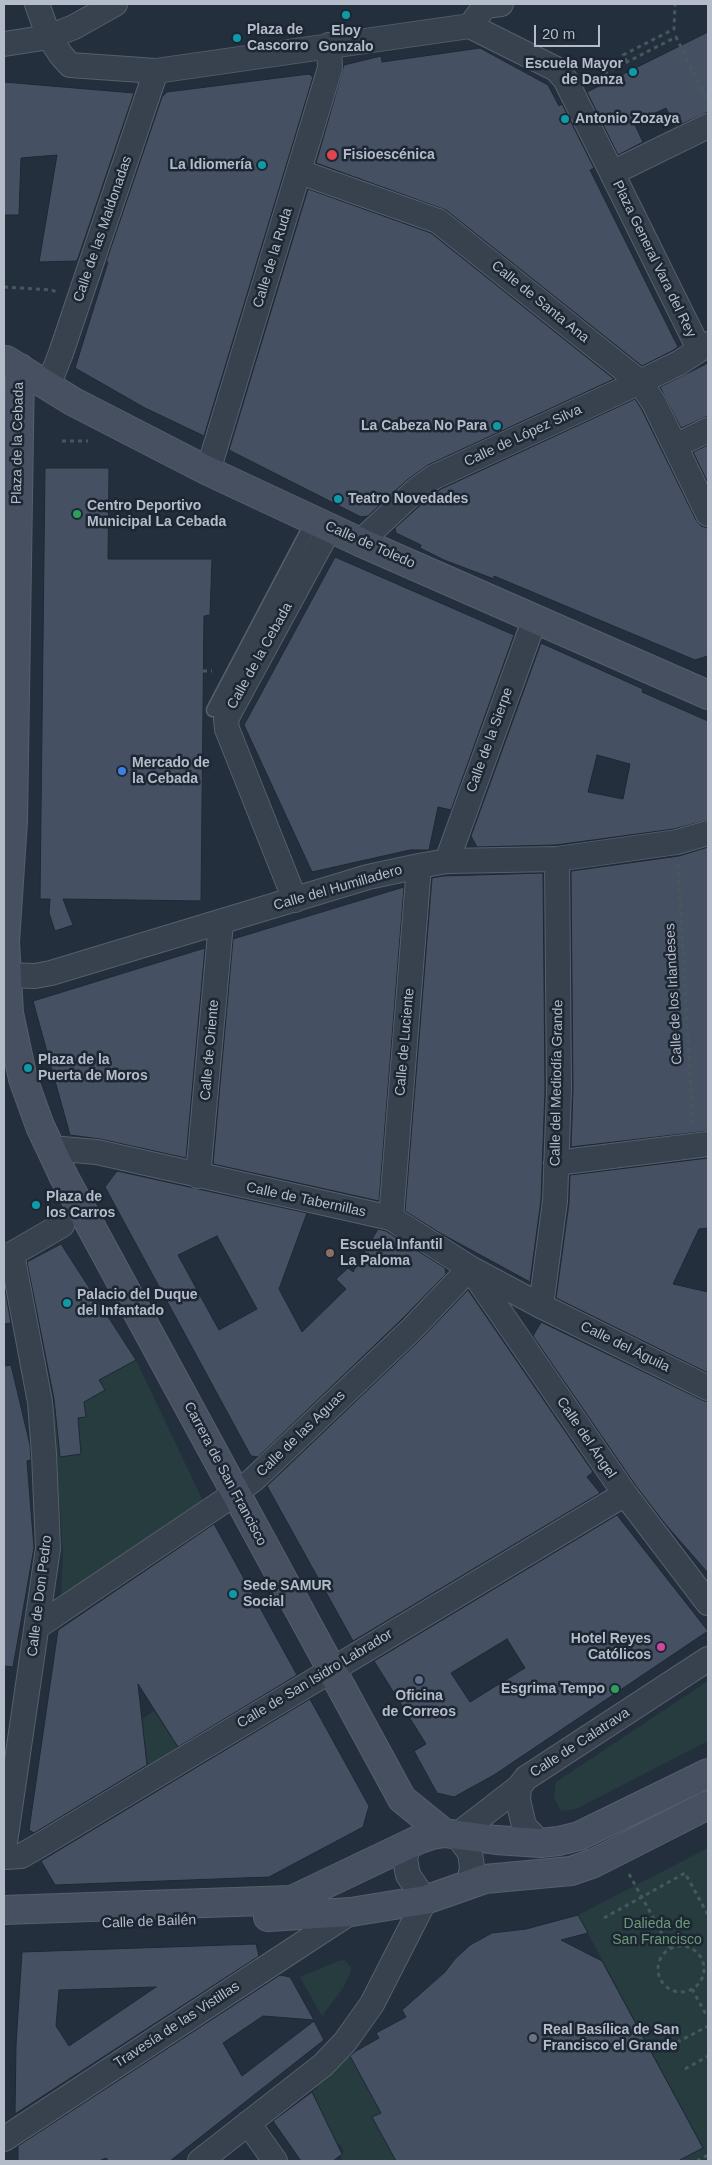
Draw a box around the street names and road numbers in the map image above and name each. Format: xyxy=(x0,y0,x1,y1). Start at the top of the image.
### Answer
street label: Calle de las Maldonadas xyxy=(70,154,136,304)
street label: Plaza General Vara del Rey xyxy=(609,178,699,340)
street label: Calle de la Ruda xyxy=(250,206,296,310)
street label: Calle de Santa Ana xyxy=(488,258,592,346)
street label: Plaza de la Cebada xyxy=(9,382,27,504)
street label: Calle de López Silva xyxy=(462,401,584,471)
street label: Calle de Toledo xyxy=(323,518,417,572)
street label: Calle de la Cebada xyxy=(224,600,296,712)
street label: Calle de la Sierpe xyxy=(463,685,517,795)
street label: Calle del Humilladero xyxy=(272,862,404,914)
street label: Calle de los Irlandeses xyxy=(662,923,686,1065)
street label: Calle de Luciente xyxy=(392,987,418,1097)
street label: Calle de Oriente xyxy=(197,999,223,1101)
street label: Calle del Mediodía Grande xyxy=(547,1000,567,1166)
street label: Calle de Tabernillas xyxy=(244,1179,368,1221)
street label: Calle del Águila xyxy=(578,1318,672,1376)
street label: Calle de las Aguas xyxy=(253,1387,349,1481)
street label: Calle del Ángel xyxy=(553,1394,619,1482)
street label: Carrera de San Francisco xyxy=(180,1399,270,1549)
street label: Calle de Don Pedro xyxy=(24,1534,56,1658)
street label: Calle de San Isidro Labrador xyxy=(234,1626,396,1732)
street label: Calle de Calatrava xyxy=(527,1705,633,1781)
street label: Calle de Bailén xyxy=(102,1912,196,1932)
street label: Travesía de las Vistillas xyxy=(111,1978,243,2072)

